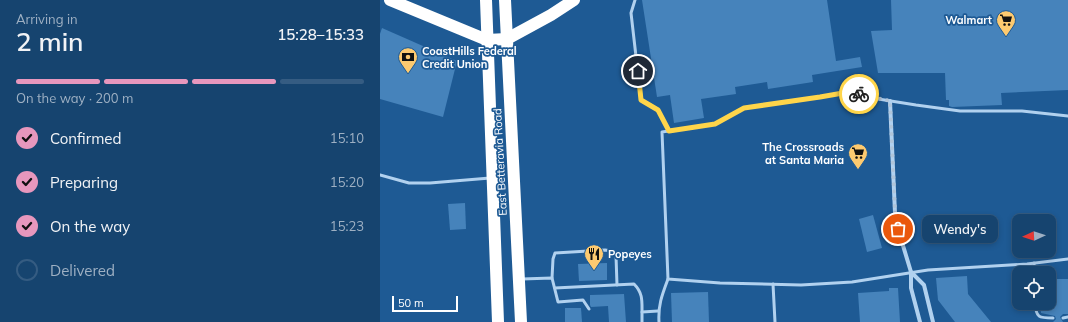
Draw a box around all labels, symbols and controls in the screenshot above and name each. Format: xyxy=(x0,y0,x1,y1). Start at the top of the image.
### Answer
supermarket icon: Walmart xyxy=(995,9,1017,37)
text: Arriving in xyxy=(16,11,78,27)
place label: Walmart xyxy=(945,13,992,27)
text: 2 min xyxy=(16,25,84,58)
text: 15:28–15:33 xyxy=(277,25,364,44)
place label: CoastHills Federal Credit Union xyxy=(422,44,517,71)
bank icon: CoastHills Federal Credit Union xyxy=(397,46,419,74)
pin xyxy=(621,54,655,88)
icon: home xyxy=(627,60,649,82)
courier xyxy=(839,74,879,114)
icon: bike xyxy=(848,83,870,105)
text: On the way · 200 m xyxy=(16,90,133,106)
street label: East Betteravia Road xyxy=(490,108,510,216)
icon: check xyxy=(16,127,38,149)
text: Confirmed xyxy=(50,129,121,148)
text: 15:10 xyxy=(330,130,364,146)
place label: The Crossroads at Santa Maria xyxy=(762,140,844,167)
supermarket icon: The Crossroads at Santa Maria xyxy=(847,142,869,170)
icon: check xyxy=(16,171,38,193)
text: Preparing xyxy=(50,173,118,192)
text: 15:20 xyxy=(330,174,364,190)
pin xyxy=(881,212,915,246)
north arrow xyxy=(1012,214,1056,258)
map controls xyxy=(1012,214,1056,310)
icon: check xyxy=(16,215,38,237)
callout: Wendy's xyxy=(922,215,998,243)
text: On the way xyxy=(50,217,130,236)
text: 15:23 xyxy=(330,218,364,234)
icon: bag xyxy=(887,218,909,240)
text: Wendy's xyxy=(934,221,986,237)
restaurant icon: Popeyes xyxy=(583,243,605,271)
place label: Popeyes xyxy=(608,247,652,261)
text: Delivered xyxy=(50,261,115,280)
button: locate xyxy=(1012,266,1056,310)
scale bar xyxy=(392,294,458,313)
text: 50 m xyxy=(398,296,424,310)

